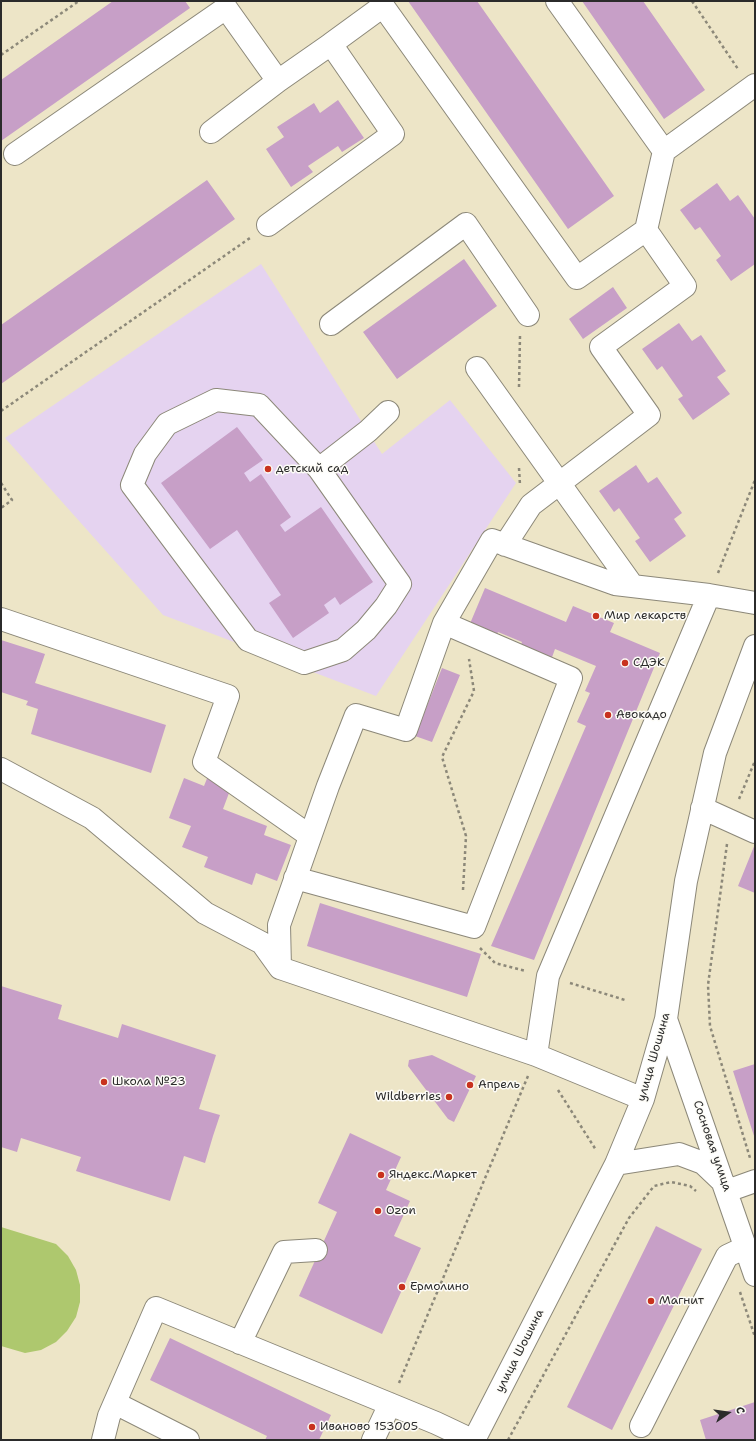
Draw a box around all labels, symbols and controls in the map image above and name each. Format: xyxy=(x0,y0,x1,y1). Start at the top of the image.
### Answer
place label: детский сад xyxy=(276,462,348,476)
marker: детский сад xyxy=(263,464,273,474)
place label: Мир лекарств xyxy=(604,609,686,623)
marker: Мир лекарств xyxy=(591,611,601,621)
place label: СДЭК xyxy=(633,656,665,670)
marker: СДЭК xyxy=(620,658,630,668)
place label: Авокадо xyxy=(616,708,667,722)
marker: Авокадо xyxy=(603,710,613,720)
street label: улица Шошина xyxy=(634,1011,674,1103)
place label: Школа №23 xyxy=(112,1075,186,1089)
marker: Школа №23 xyxy=(99,1077,109,1087)
place label: Апрель xyxy=(478,1078,520,1092)
marker: Апрель xyxy=(465,1080,475,1090)
place label: Wildberries xyxy=(375,1090,441,1104)
marker: Wildberries xyxy=(444,1092,454,1102)
street label: Сосновая улица xyxy=(690,1099,734,1193)
place label: Яндекс.Маркет xyxy=(389,1168,477,1182)
marker: Яндекс.Маркет xyxy=(376,1170,386,1180)
place label: Ozon xyxy=(386,1204,416,1218)
marker: Ozon xyxy=(373,1206,383,1216)
place label: Ермолино xyxy=(410,1280,469,1294)
marker: Ермолино xyxy=(397,1282,407,1292)
place label: Магнит xyxy=(659,1294,704,1308)
marker: Магнит xyxy=(646,1296,656,1306)
street label: улица Шошина xyxy=(493,1307,547,1395)
north arrow xyxy=(708,1393,748,1433)
text: С xyxy=(732,1405,748,1415)
place label: Иваново 153005 xyxy=(320,1420,418,1434)
marker: Иваново 153005 xyxy=(307,1422,317,1432)

